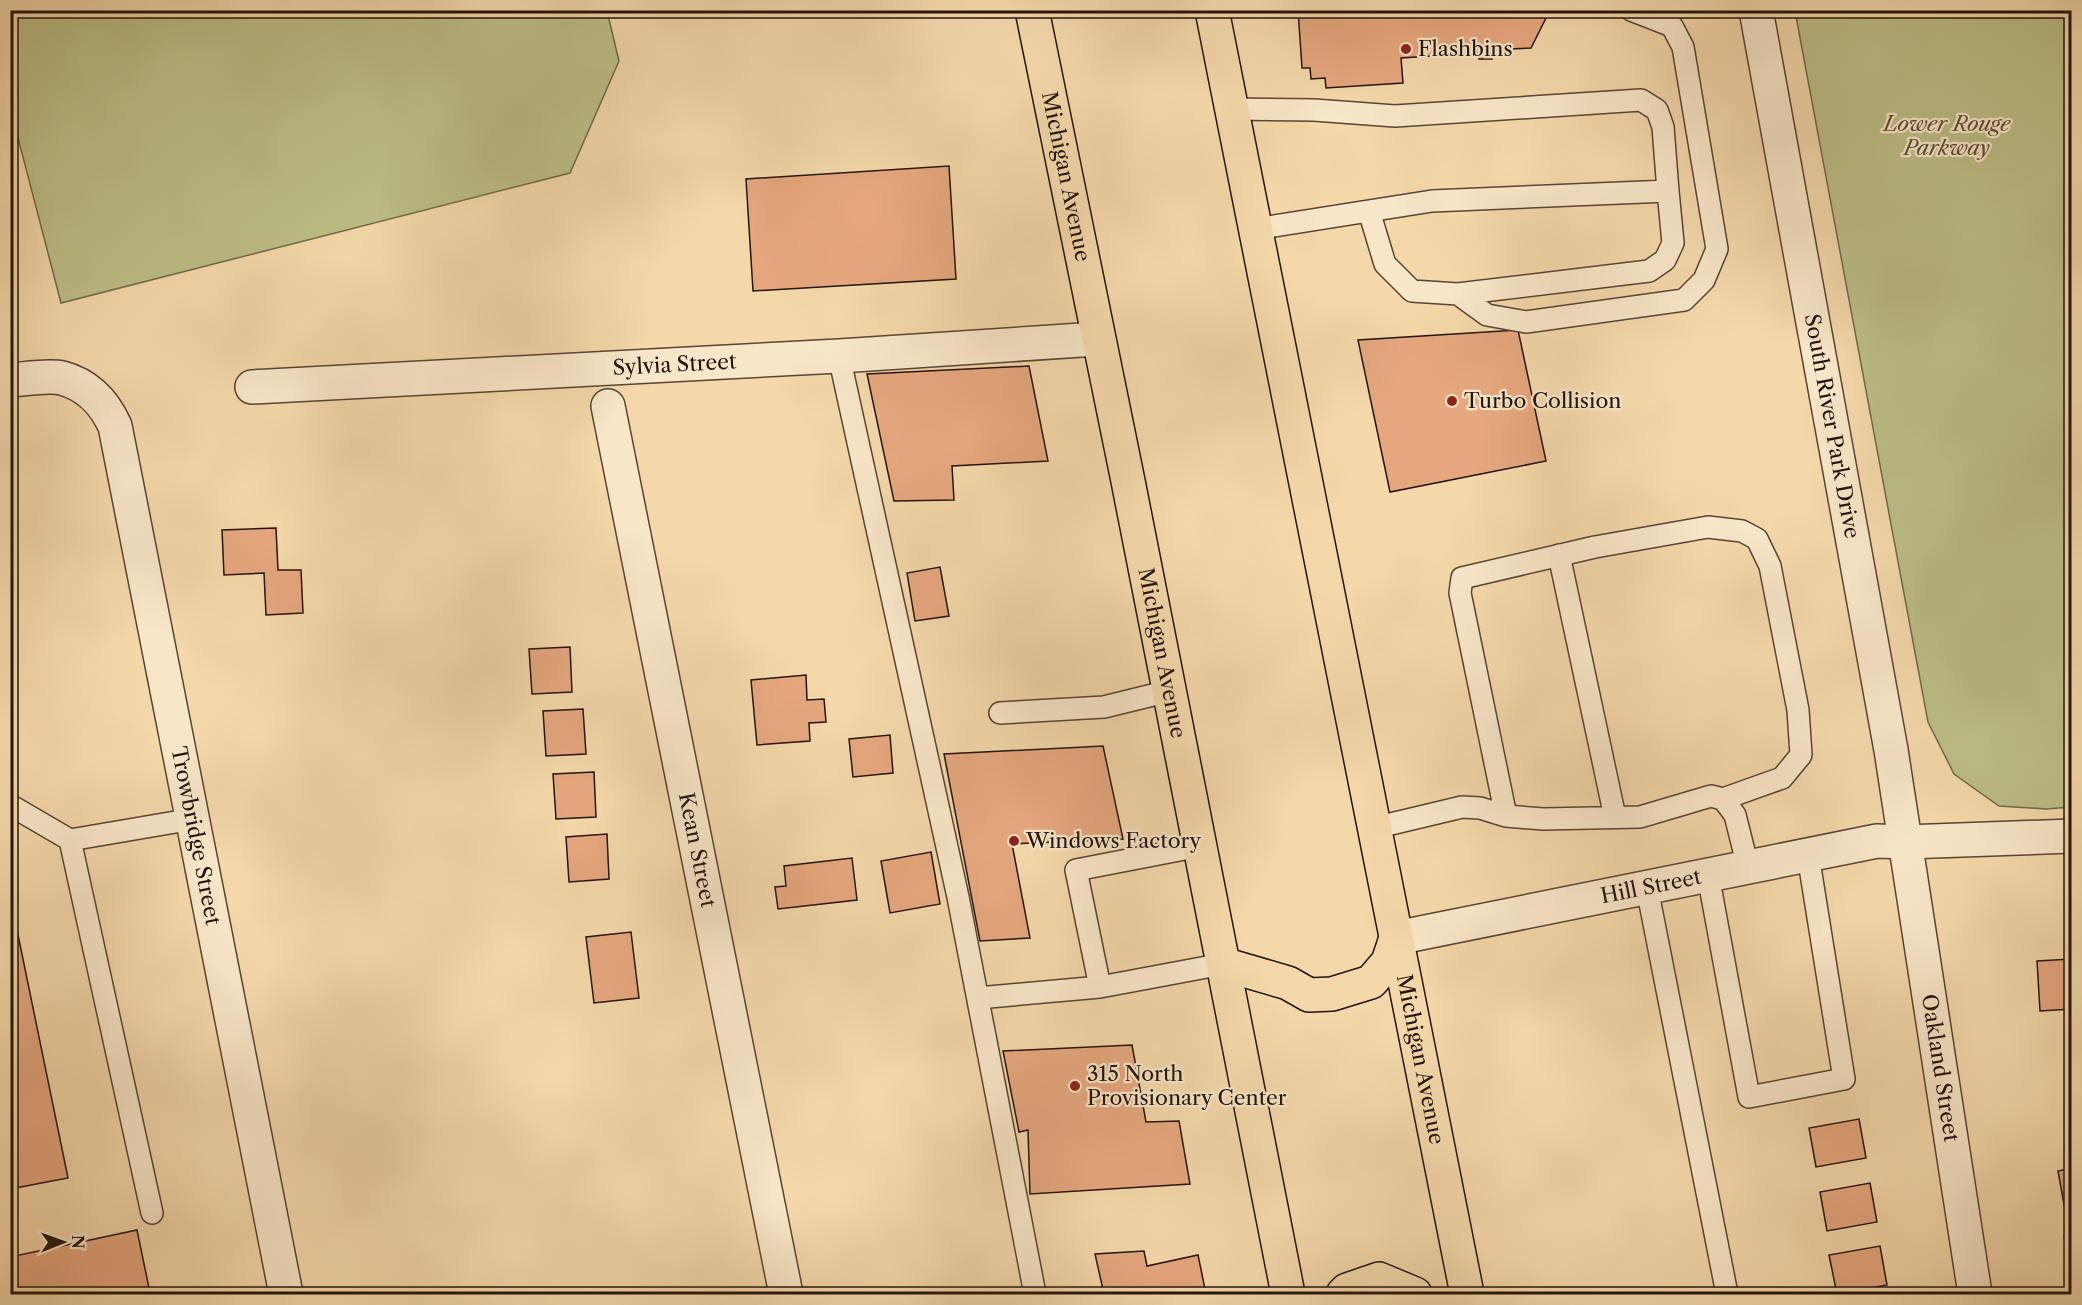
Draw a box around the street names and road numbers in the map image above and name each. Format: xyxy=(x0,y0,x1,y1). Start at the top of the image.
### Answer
street label: Michigan Avenue xyxy=(1037,89,1096,264)
street label: South River Park Drive xyxy=(1800,312,1865,541)
street label: Sylvia Street xyxy=(612,348,737,380)
street label: Michigan Avenue xyxy=(1133,566,1191,740)
street label: Trowbridge Street xyxy=(166,744,226,928)
street label: Kean Street xyxy=(674,790,721,910)
street label: Hill Street xyxy=(1598,864,1704,908)
street label: Michigan Avenue xyxy=(1392,972,1450,1147)
street label: Oakland Street xyxy=(1917,992,1964,1144)

